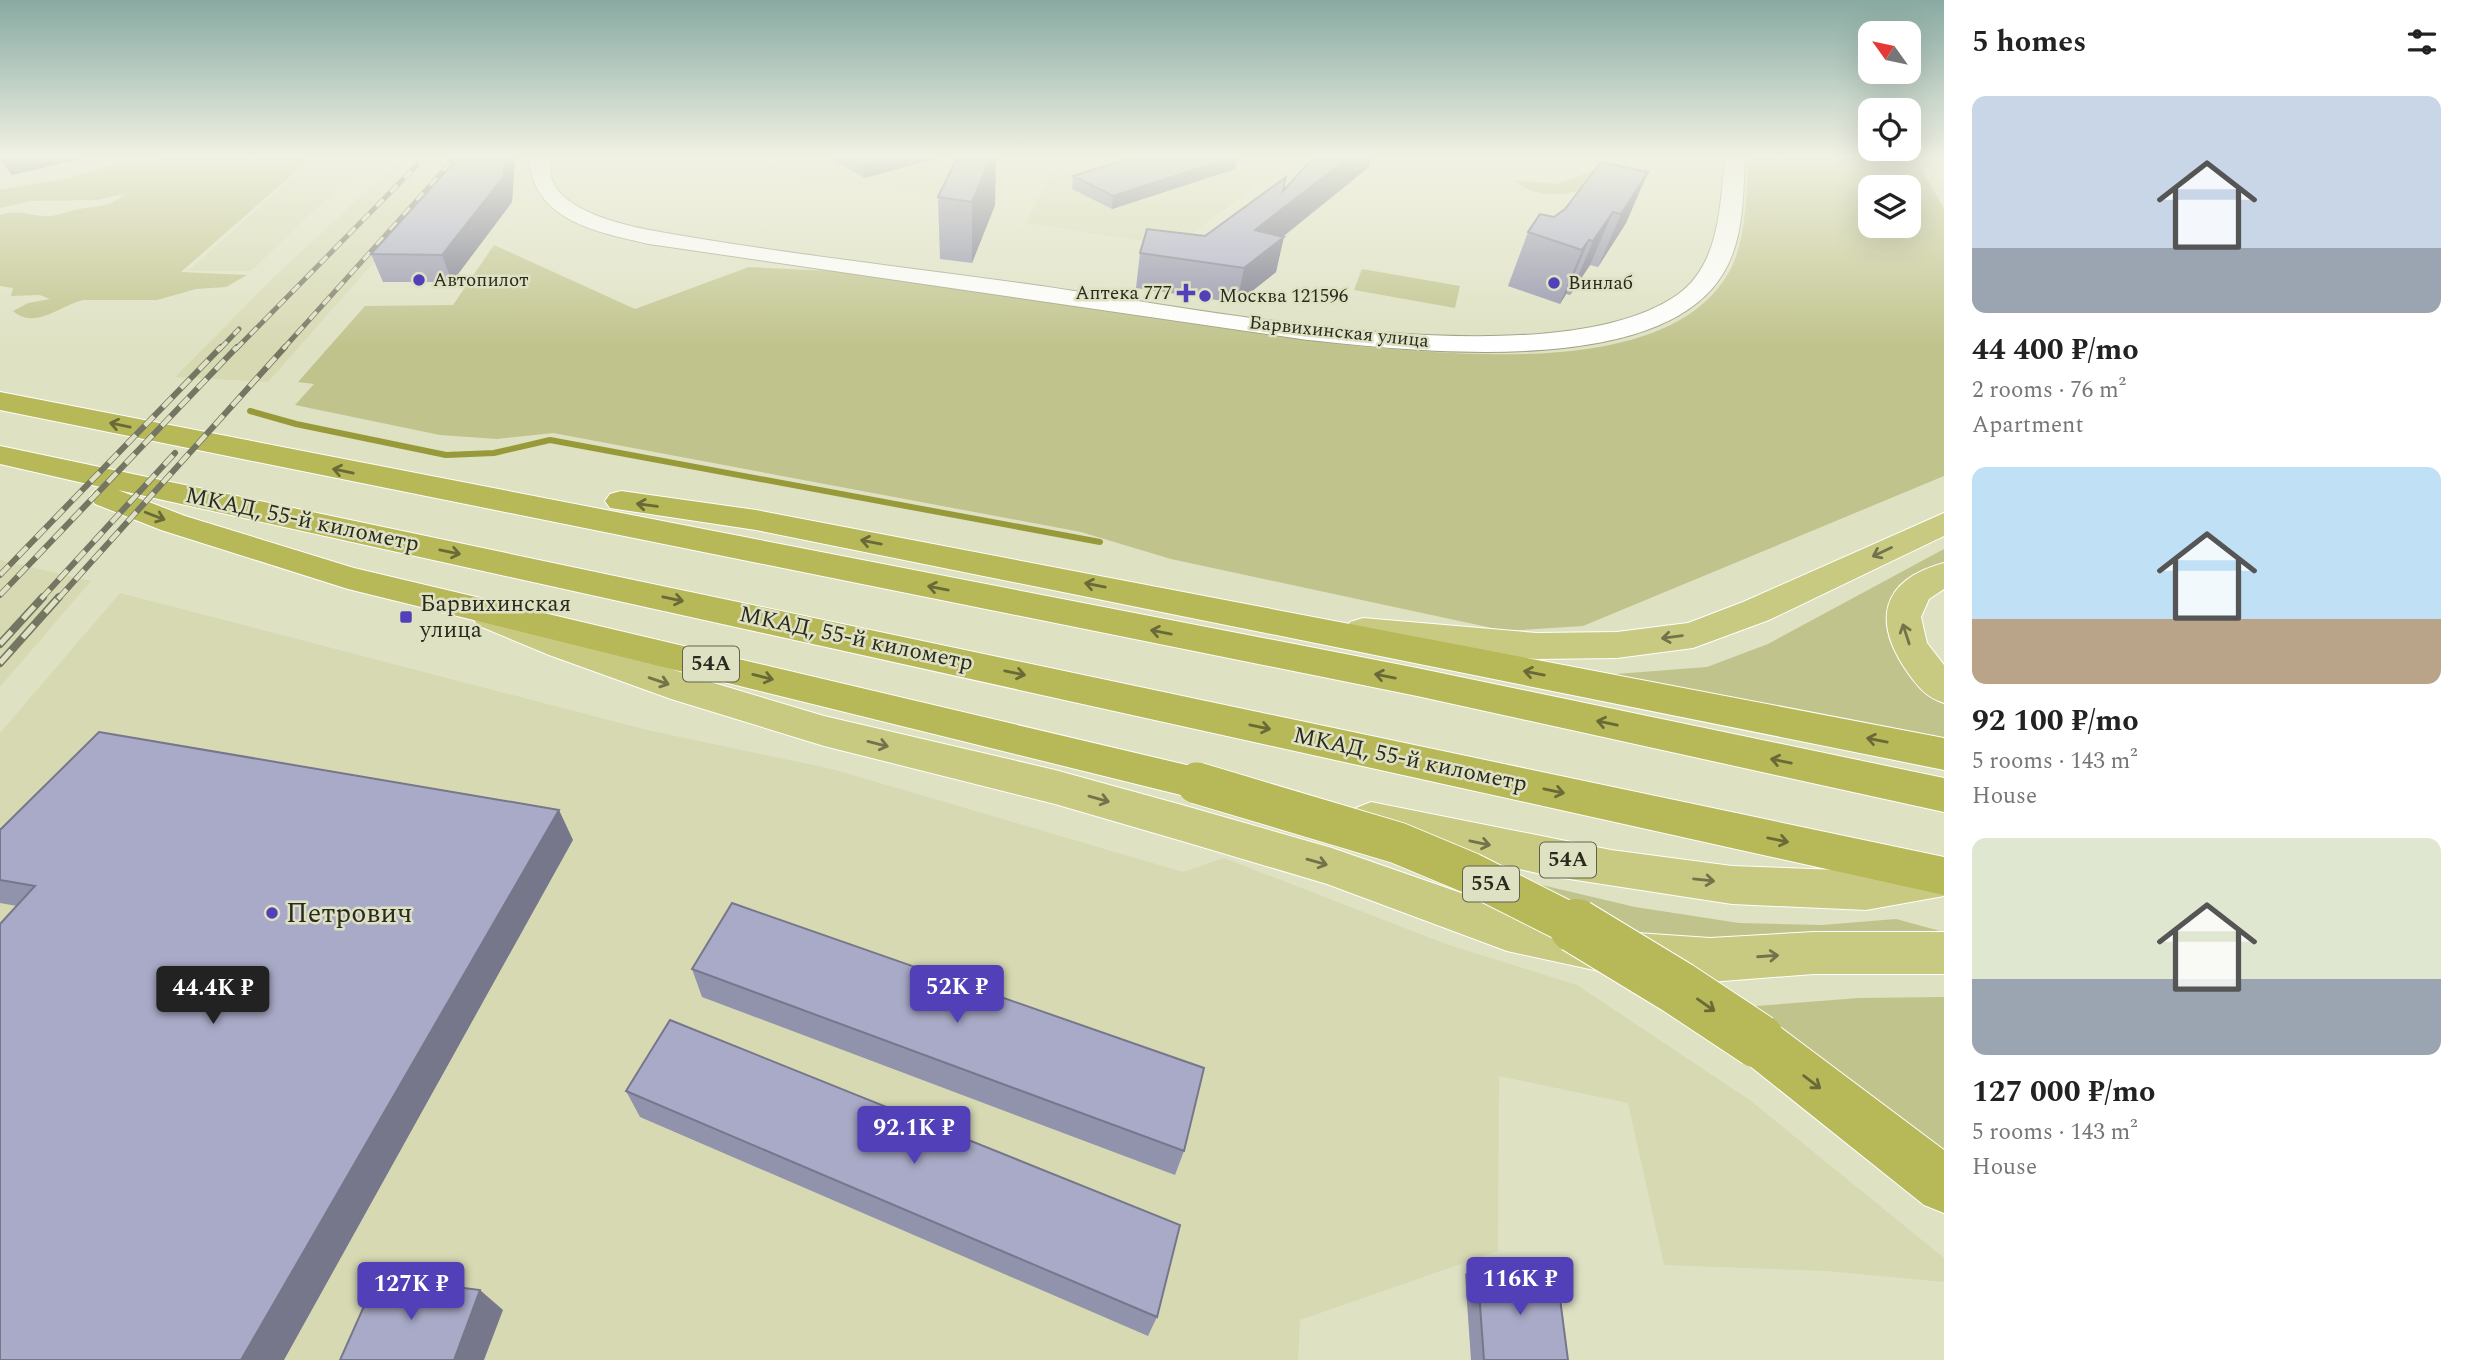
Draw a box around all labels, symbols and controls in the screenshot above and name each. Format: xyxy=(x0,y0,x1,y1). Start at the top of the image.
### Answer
text: 5 homes xyxy=(1972,19,2086,65)
north arrow xyxy=(1858,21,1922,84)
map controls xyxy=(1858,21,1921,238)
icon: filters xyxy=(2403,23,2441,61)
button: locate xyxy=(1858,98,1921,161)
icon: home xyxy=(2144,142,2270,268)
button: layers xyxy=(1858,175,1921,238)
place label: Автопилот xyxy=(433,266,529,295)
place label: Винлаб xyxy=(1568,269,1633,298)
marker: Автопилот xyxy=(411,272,427,288)
marker: Винлаб xyxy=(1546,275,1562,291)
place label: Аптека 777 xyxy=(1075,279,1172,308)
place label: Москва 121596 xyxy=(1219,282,1348,311)
marker: Аптека 777 xyxy=(1178,285,1194,301)
marker: Москва 121596 xyxy=(1197,288,1213,304)
street label: Барвихинская улица xyxy=(1248,308,1431,356)
text: 44 400 ₽/mo xyxy=(1972,327,2139,373)
text: 2 rooms · 76 m² xyxy=(1972,373,2126,408)
text: Apartment xyxy=(1972,408,2084,443)
one-way arrow xyxy=(109,417,132,431)
one-way arrow xyxy=(332,463,355,477)
street label: МКАД, 55-й километр xyxy=(182,478,422,562)
one-way arrow xyxy=(636,498,659,511)
one-way arrow xyxy=(143,511,165,524)
icon: home xyxy=(2144,513,2270,639)
one-way arrow xyxy=(860,535,883,549)
one-way arrow xyxy=(438,545,461,559)
one-way arrow xyxy=(1872,546,1893,559)
one-way arrow xyxy=(1084,578,1107,592)
one-way arrow xyxy=(927,581,950,594)
place label: Барвихинская улица xyxy=(419,587,571,648)
one-way arrow xyxy=(661,593,684,607)
street label: МКАД, 55-й километр xyxy=(736,597,976,681)
marker: Барвихинская улица xyxy=(398,609,414,625)
one-way arrow xyxy=(1899,623,1912,645)
one-way arrow xyxy=(1150,624,1173,638)
one-way arrow xyxy=(1662,631,1684,644)
road number: 54А xyxy=(683,646,739,682)
one-way arrow xyxy=(1523,666,1546,679)
one-way arrow xyxy=(1003,667,1026,681)
one-way arrow xyxy=(1374,668,1396,682)
one-way arrow xyxy=(751,671,774,684)
one-way arrow xyxy=(648,676,670,688)
text: 92 100 ₽/mo xyxy=(1972,698,2139,744)
one-way arrow xyxy=(1596,716,1619,730)
street label: МКАД, 55-й километр xyxy=(1290,718,1530,802)
one-way arrow xyxy=(1248,720,1271,734)
one-way arrow xyxy=(1866,733,1889,747)
one-way arrow xyxy=(866,738,889,751)
text: 5 rooms · 143 m² xyxy=(1972,744,2138,779)
one-way arrow xyxy=(1770,753,1793,767)
text: House xyxy=(1972,779,2037,814)
one-way arrow xyxy=(1542,785,1565,798)
one-way arrow xyxy=(1087,793,1109,806)
one-way arrow xyxy=(1766,834,1789,847)
one-way arrow xyxy=(1468,837,1491,851)
road number: 54А xyxy=(1540,842,1596,878)
one-way arrow xyxy=(1306,857,1328,870)
road number: 55А xyxy=(1463,866,1519,902)
one-way arrow xyxy=(1692,874,1715,887)
icon: home xyxy=(2144,884,2270,1010)
place label: Петрович xyxy=(286,892,412,935)
marker: Петрович xyxy=(264,905,280,921)
one-way arrow xyxy=(1756,949,1779,962)
pin: 52K ₽ xyxy=(908,965,1006,1025)
pin: 44.4K ₽ xyxy=(148,967,278,1026)
text: 52K ₽ xyxy=(926,970,988,1005)
text: 44.4K ₽ xyxy=(172,971,254,1006)
one-way arrow xyxy=(1696,998,1715,1012)
text: 127 000 ₽/mo xyxy=(1972,1069,2156,1115)
one-way arrow xyxy=(1803,1074,1822,1089)
pin: 92.1K ₽ xyxy=(849,1106,979,1166)
text: 92.1K ₽ xyxy=(873,1111,955,1146)
text: 5 rooms · 143 m² xyxy=(1972,1115,2138,1150)
text: House xyxy=(1972,1150,2037,1185)
pin: 116K ₽ xyxy=(1463,1258,1577,1317)
pin: 127K ₽ xyxy=(354,1262,468,1322)
text: 116K ₽ xyxy=(1482,1262,1558,1297)
text: 127K ₽ xyxy=(373,1267,449,1302)

